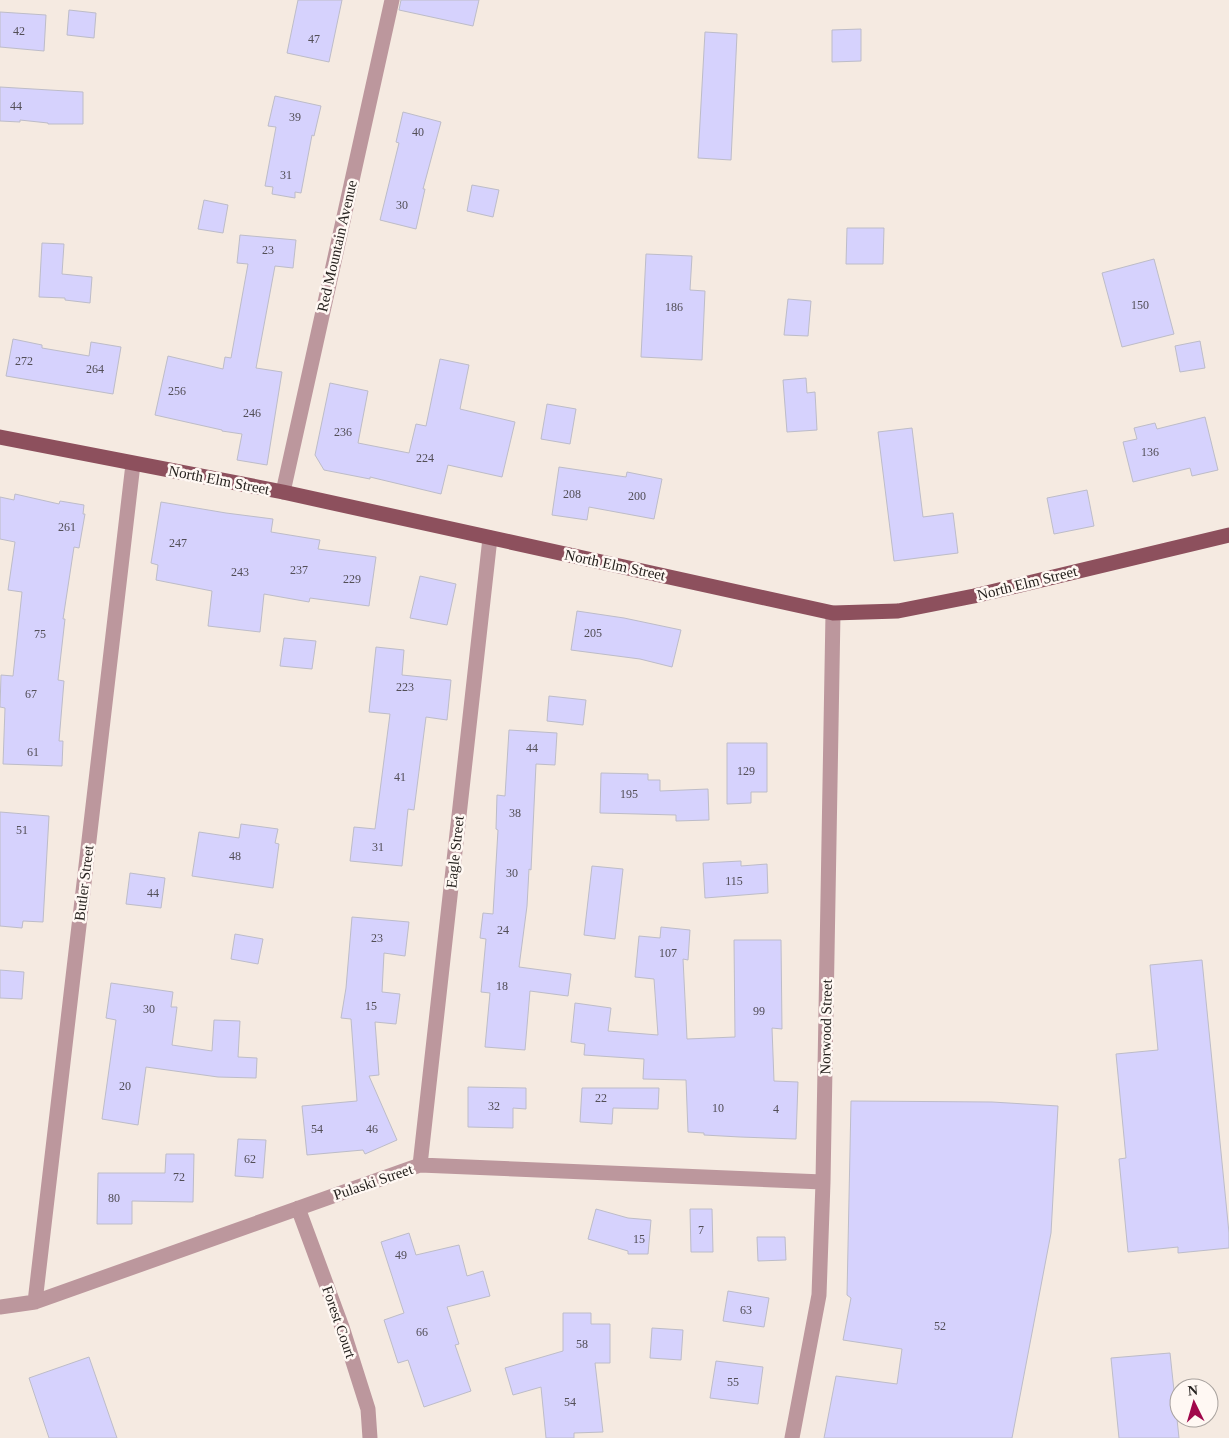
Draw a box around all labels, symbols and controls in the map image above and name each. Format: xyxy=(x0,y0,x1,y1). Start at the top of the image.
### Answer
house number: 42 xyxy=(13,24,25,38)
house number: 47 xyxy=(308,32,320,46)
house number: 44 xyxy=(10,99,22,113)
house number: 39 xyxy=(289,110,301,124)
house number: 40 xyxy=(412,125,424,139)
house number: 31 xyxy=(280,168,292,182)
street label: Red Mountain Avenue xyxy=(314,178,360,313)
house number: 30 xyxy=(396,198,408,212)
house number: 23 xyxy=(262,243,274,257)
house number: 150 xyxy=(1131,298,1149,312)
house number: 186 xyxy=(665,300,683,314)
house number: 272 xyxy=(15,354,33,368)
house number: 264 xyxy=(86,362,104,376)
house number: 256 xyxy=(168,384,186,398)
house number: 246 xyxy=(243,406,261,420)
house number: 236 xyxy=(334,425,352,439)
house number: 136 xyxy=(1141,445,1159,459)
house number: 224 xyxy=(416,451,434,465)
street label: North Elm Street xyxy=(167,462,272,498)
house number: 208 xyxy=(563,487,581,501)
house number: 200 xyxy=(628,489,646,503)
house number: 261 xyxy=(58,520,76,534)
house number: 247 xyxy=(169,536,187,550)
street label: North Elm Street xyxy=(563,547,668,584)
house number: 237 xyxy=(290,563,308,577)
street label: North Elm Street xyxy=(975,563,1079,603)
house number: 243 xyxy=(231,565,249,579)
house number: 229 xyxy=(343,572,361,586)
house number: 205 xyxy=(584,626,602,640)
house number: 75 xyxy=(34,627,46,641)
house number: 223 xyxy=(396,680,414,694)
house number: 67 xyxy=(25,687,37,701)
house number: 44 xyxy=(526,741,538,755)
house number: 61 xyxy=(27,745,39,759)
house number: 129 xyxy=(737,764,755,778)
house number: 41 xyxy=(394,770,406,784)
house number: 195 xyxy=(620,787,638,801)
house number: 38 xyxy=(509,806,521,820)
street label: Eagle Street xyxy=(443,814,467,889)
house number: 51 xyxy=(16,823,28,837)
house number: 31 xyxy=(372,840,384,854)
street label: Butler Street xyxy=(71,843,97,922)
house number: 48 xyxy=(229,849,241,863)
house number: 30 xyxy=(506,866,518,880)
house number: 115 xyxy=(725,874,743,888)
house number: 44 xyxy=(147,886,159,900)
house number: 24 xyxy=(497,923,509,937)
house number: 23 xyxy=(371,931,383,945)
house number: 107 xyxy=(659,946,677,960)
street label: Norwood Street xyxy=(817,978,835,1075)
house number: 18 xyxy=(496,979,508,993)
house number: 15 xyxy=(365,999,377,1013)
house number: 30 xyxy=(143,1002,155,1016)
house number: 99 xyxy=(753,1004,765,1018)
house number: 20 xyxy=(119,1079,131,1093)
house number: 22 xyxy=(595,1091,607,1105)
house number: 32 xyxy=(488,1099,500,1113)
house number: 10 xyxy=(712,1101,724,1115)
house number: 4 xyxy=(773,1102,779,1116)
house number: 54 xyxy=(311,1122,323,1136)
house number: 46 xyxy=(366,1122,378,1136)
house number: 62 xyxy=(244,1152,256,1166)
street label: Pulaski Street xyxy=(331,1161,416,1203)
house number: 72 xyxy=(173,1170,185,1184)
house number: 80 xyxy=(108,1191,120,1205)
house number: 7 xyxy=(698,1223,704,1237)
house number: 15 xyxy=(633,1232,645,1246)
house number: 49 xyxy=(395,1248,407,1262)
street label: Forest Court xyxy=(319,1284,359,1361)
house number: 63 xyxy=(740,1303,752,1317)
house number: 52 xyxy=(934,1319,946,1333)
house number: 66 xyxy=(416,1325,428,1339)
house number: 58 xyxy=(576,1337,588,1351)
house number: 55 xyxy=(727,1375,739,1389)
north arrow xyxy=(1169,1378,1219,1428)
text: N xyxy=(1187,1383,1199,1398)
house number: 54 xyxy=(564,1395,576,1409)

